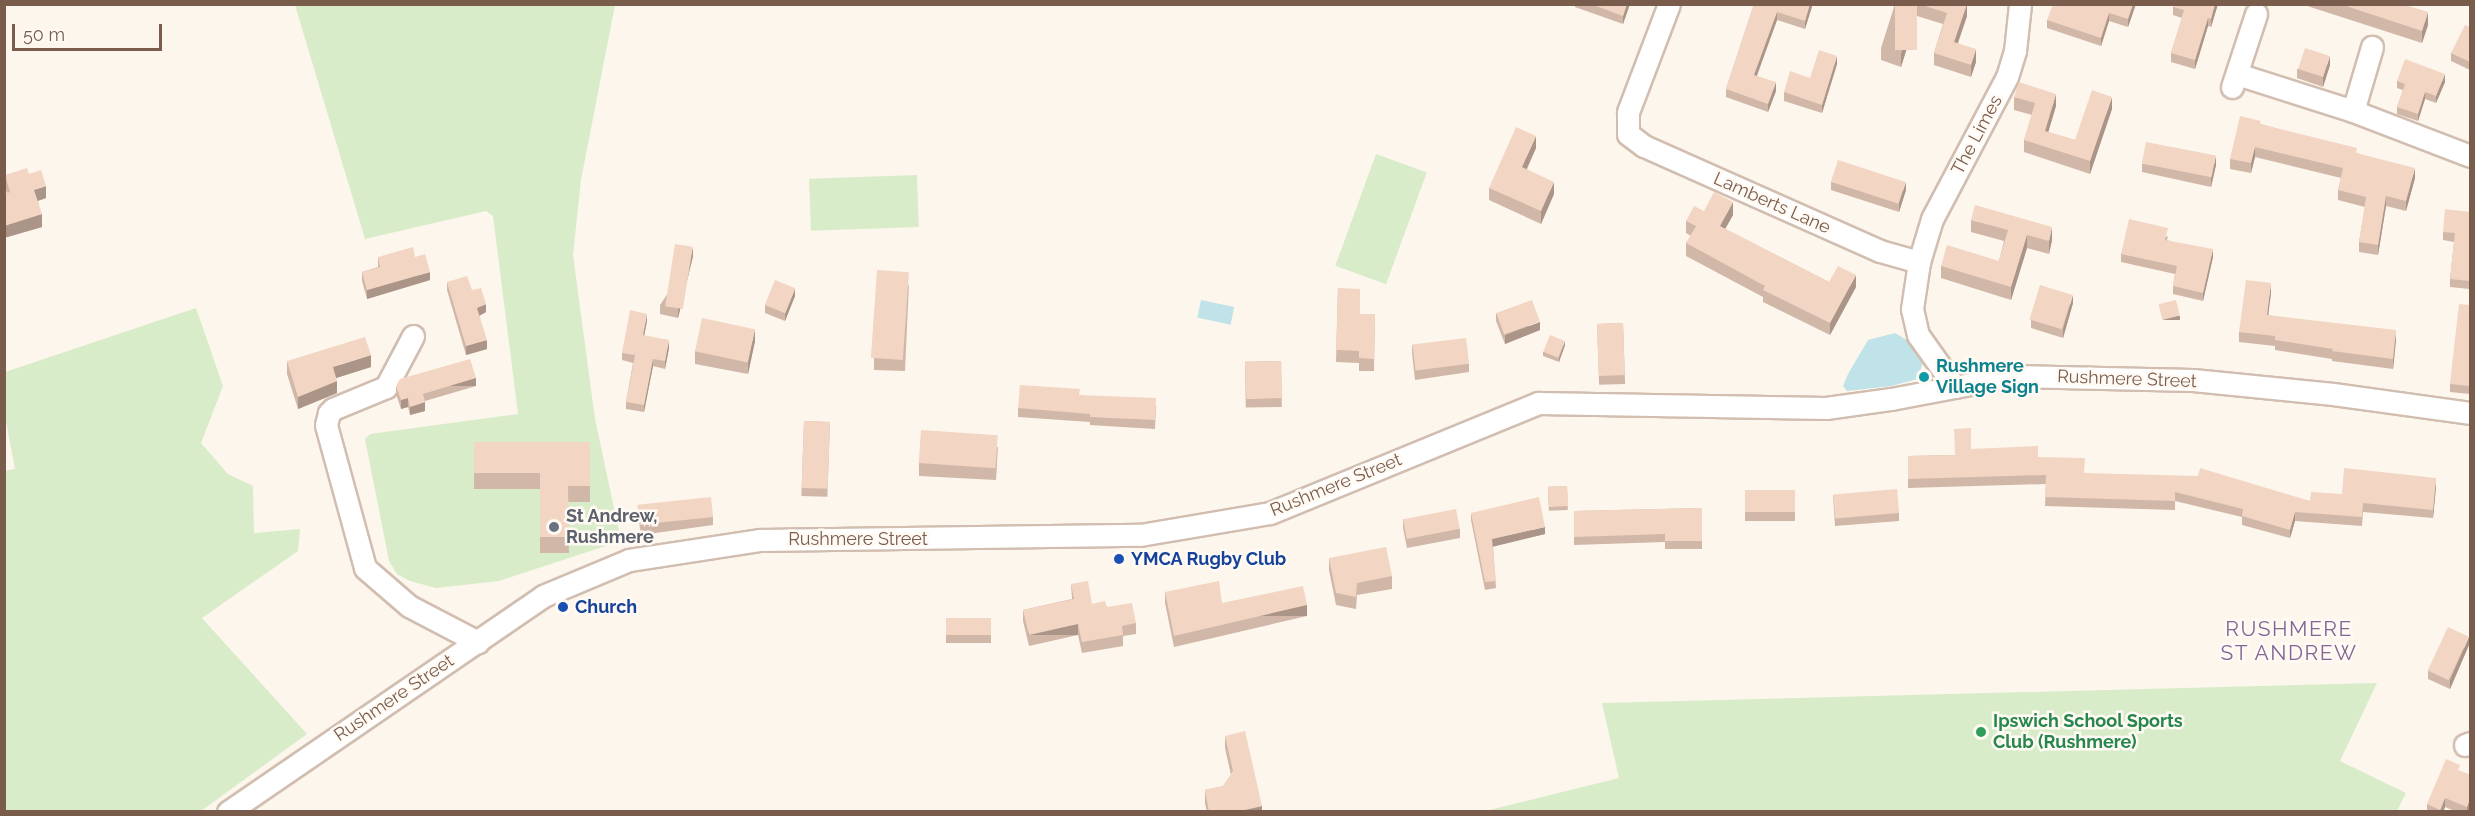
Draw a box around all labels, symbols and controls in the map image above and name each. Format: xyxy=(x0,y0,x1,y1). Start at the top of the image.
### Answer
scale bar xyxy=(15,12,165,50)
text: 50 m xyxy=(23,24,65,45)
street label: The Limes xyxy=(1947,92,2007,178)
street label: Lamberts Lane xyxy=(1710,168,1834,238)
place label: Rushmere Village Sign xyxy=(1936,356,2039,398)
street label: Rushmere Street xyxy=(2057,366,2197,392)
marker: Rushmere Village Sign xyxy=(1917,370,1931,384)
street label: Rushmere Street xyxy=(1267,449,1405,521)
place label: St Andrew, Rushmere xyxy=(566,506,658,548)
marker: St Andrew, Rushmere xyxy=(547,520,561,534)
street label: Rushmere Street xyxy=(788,528,928,550)
place label: YMCA Rugby Club xyxy=(1131,548,1287,570)
marker: YMCA Rugby Club xyxy=(1112,552,1126,566)
place label: Church xyxy=(575,596,637,618)
marker: Church xyxy=(556,600,570,614)
district label: RUSHMERE ST ANDREW xyxy=(2220,616,2358,666)
street label: Rushmere Street xyxy=(330,650,458,746)
place label: Ipswich School Sports Club (Rushmere) xyxy=(1993,711,2183,754)
marker: Ipswich School Sports Club (Rushmere) xyxy=(1974,725,1988,739)

